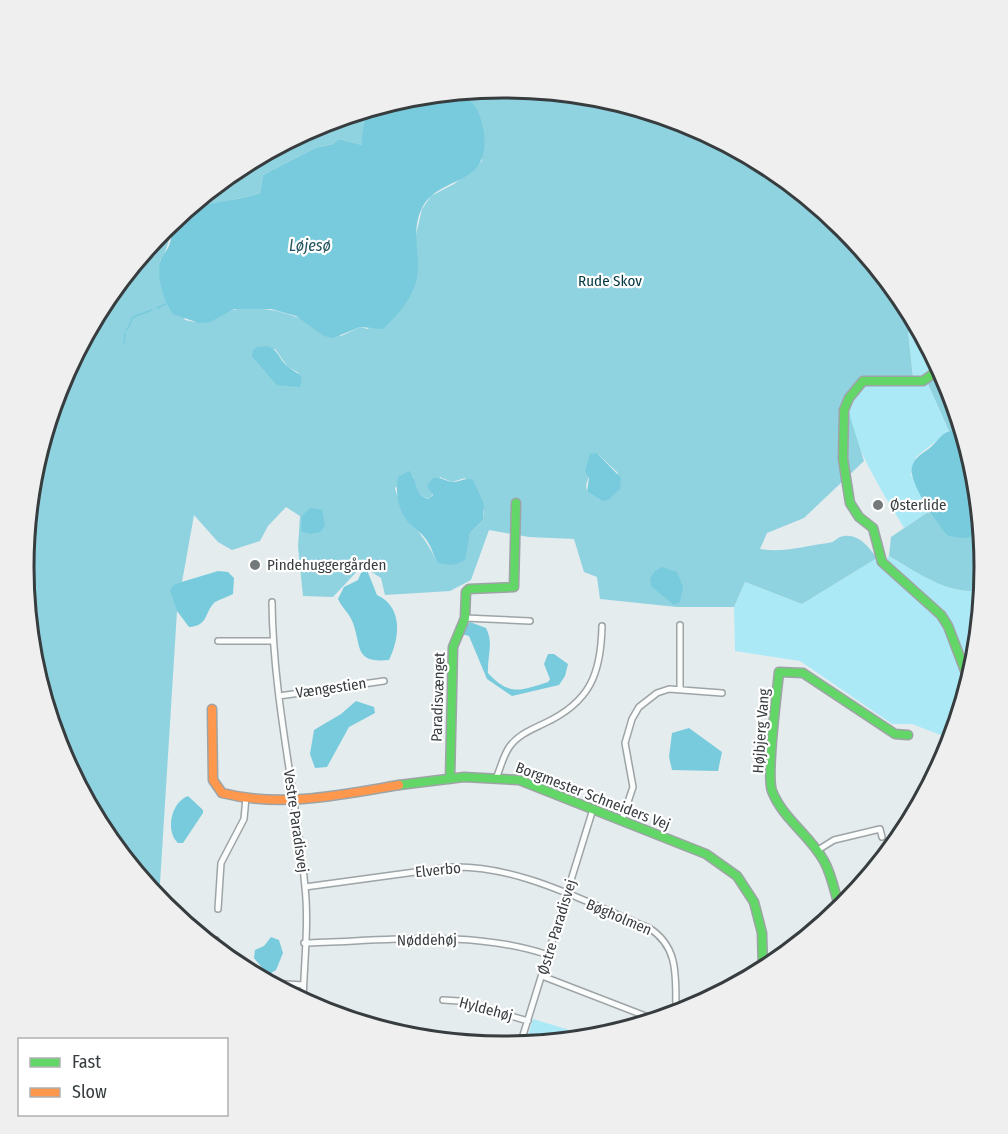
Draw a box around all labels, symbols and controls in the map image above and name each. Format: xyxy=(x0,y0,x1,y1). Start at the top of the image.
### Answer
water label: Løjesø xyxy=(289,236,331,255)
park label: Rude Skov xyxy=(578,272,642,290)
place label: Østerlide xyxy=(890,496,946,514)
marker: Østerlide xyxy=(871,498,885,512)
place label: Pindehuggergården xyxy=(267,556,386,574)
marker: Pindehuggergården xyxy=(248,558,262,572)
street label: Paradisvænget xyxy=(427,652,449,742)
street label: Vængestien xyxy=(295,674,367,702)
street label: Højbjerg Vang xyxy=(749,688,773,774)
street label: Borgmester Schneiders Vej xyxy=(513,758,673,834)
street label: Vestre Paradisvej xyxy=(280,768,312,874)
street label: Elverbo xyxy=(414,859,462,881)
street label: Østre Paradisvej xyxy=(534,877,580,977)
street label: Bøgholmen xyxy=(583,895,655,939)
street label: Nøddehøj xyxy=(397,930,457,950)
street label: Hyldehøj xyxy=(457,993,515,1025)
legend xyxy=(18,1038,228,1116)
text: Fast xyxy=(72,1051,101,1073)
text: Slow xyxy=(72,1081,107,1103)

